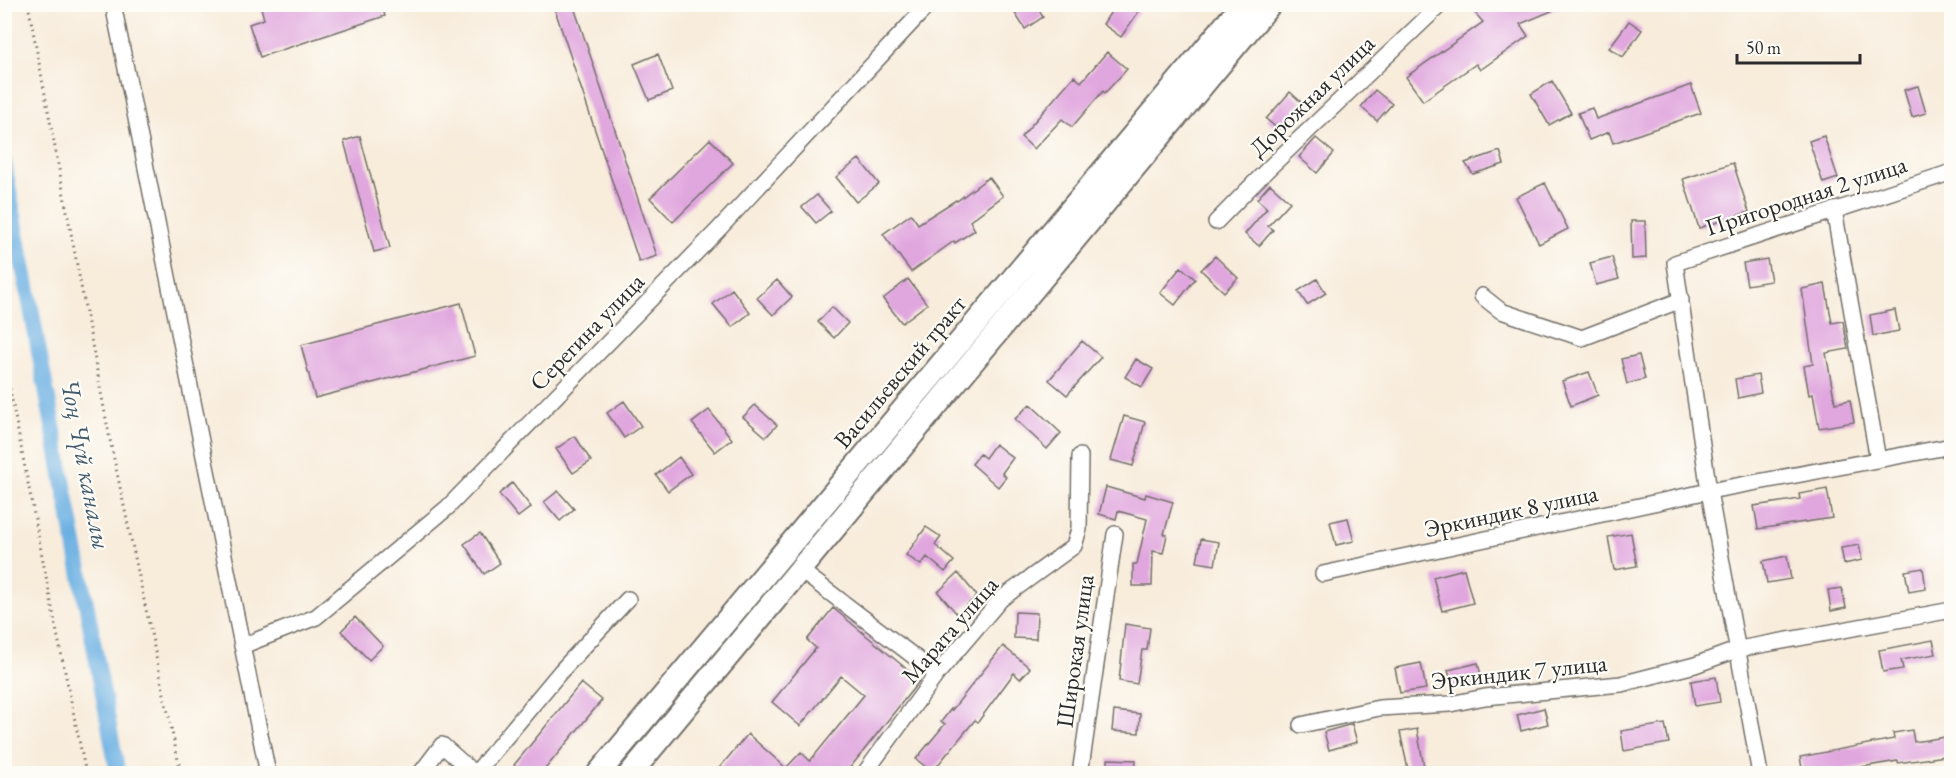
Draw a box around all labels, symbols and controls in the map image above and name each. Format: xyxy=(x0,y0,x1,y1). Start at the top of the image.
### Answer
scale bar xyxy=(1737,27,1860,65)
street label: Дорожная улица xyxy=(1242,28,1381,163)
text: 50 m xyxy=(1746,36,1781,59)
street label: Пригородная 2 улица xyxy=(1701,148,1911,243)
street label: Серегина улица xyxy=(523,266,651,397)
street label: Васильевский тракт xyxy=(827,289,973,455)
water label: Чоң Чүй каналы xyxy=(53,376,119,552)
street label: Эркиндик 8 улица xyxy=(1421,477,1601,544)
street label: Марата улица xyxy=(894,569,1005,690)
street label: Широкая улица xyxy=(1048,572,1101,729)
street label: Эркиндик 7 улица xyxy=(1429,647,1609,696)

